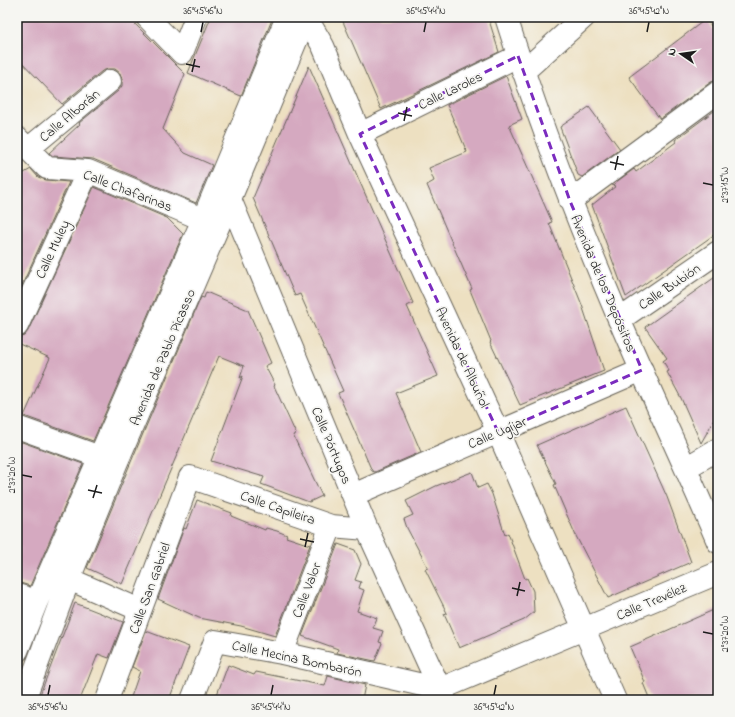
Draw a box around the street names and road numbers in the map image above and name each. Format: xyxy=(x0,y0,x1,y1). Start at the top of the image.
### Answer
street label: Calle Laroles xyxy=(415,67,486,116)
street label: Calle Alborán xyxy=(35,84,105,148)
street label: Calle Chafarinas xyxy=(80,165,175,218)
street label: Avenida de los Depósitos xyxy=(564,212,641,355)
street label: Calle Muley xyxy=(31,217,77,283)
street label: Calle Bubión xyxy=(634,259,705,316)
street label: Avenida de Pablo Picasso xyxy=(125,286,202,429)
street label: Avenida de Albuñol xyxy=(429,304,494,412)
street label: Calle Pórtugos xyxy=(304,404,356,488)
street label: Calle Ugíjar xyxy=(465,411,531,456)
street label: Calle Capileira xyxy=(237,486,318,531)
street label: Calle San Gabriel xyxy=(124,540,177,637)
street label: Calle Valor xyxy=(287,559,328,621)
street label: Calle Trevélez xyxy=(613,578,690,627)
street label: Calle Mecina Bombarón xyxy=(230,635,364,684)

